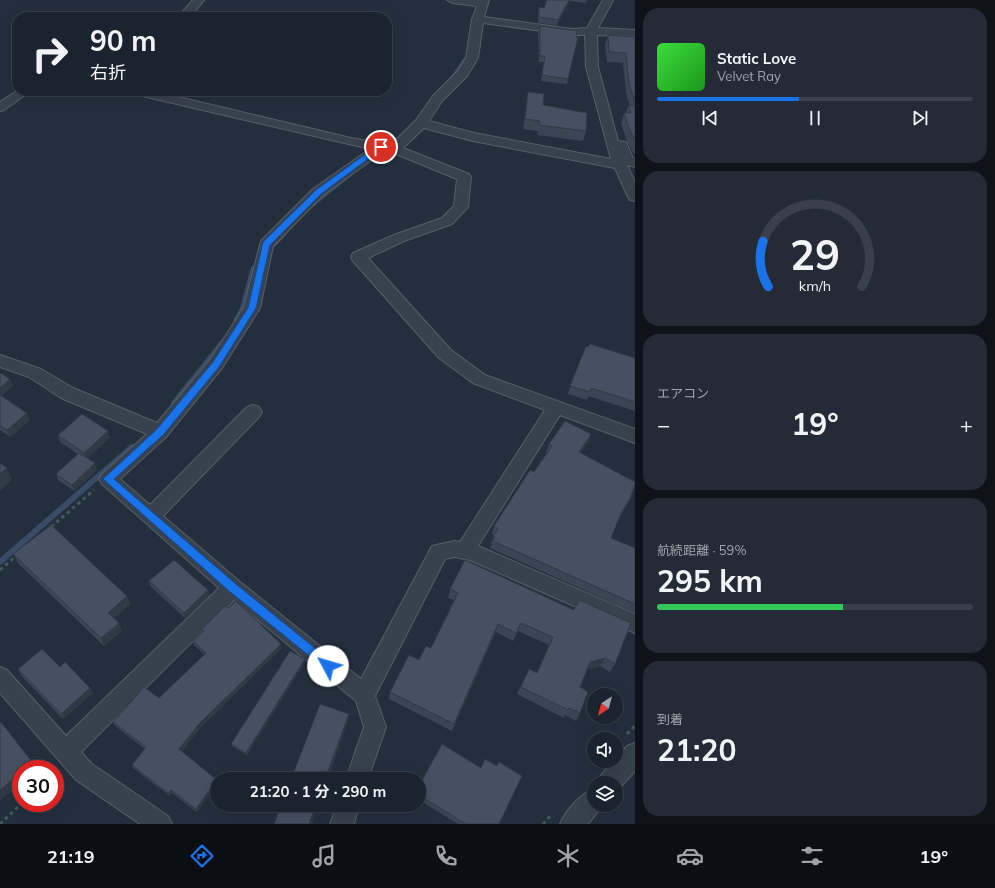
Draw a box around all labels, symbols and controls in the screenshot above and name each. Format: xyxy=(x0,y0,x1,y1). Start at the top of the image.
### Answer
text: 90 m xyxy=(90,23,156,58)
icon: right xyxy=(24,28,76,80)
text: Static Love xyxy=(717,49,796,68)
text: 右折 xyxy=(90,61,126,84)
text: Velvet Ray xyxy=(717,68,781,84)
icon: previous xyxy=(699,107,721,129)
icon: pause xyxy=(804,107,826,129)
icon: next xyxy=(909,107,931,129)
pin xyxy=(364,130,398,164)
icon: arrive xyxy=(370,136,392,158)
text: 29 xyxy=(790,228,840,280)
text: km/h xyxy=(799,276,831,294)
text: エアコン xyxy=(657,385,709,401)
text: 19° xyxy=(791,405,839,443)
text: − xyxy=(657,411,670,439)
text: + xyxy=(960,411,973,439)
text: 航続距離 · 59% xyxy=(657,542,747,558)
text: 295 km xyxy=(657,562,763,600)
position arrow xyxy=(307,645,349,687)
north arrow xyxy=(587,688,623,724)
map controls xyxy=(587,688,623,812)
text: 到着 xyxy=(657,711,683,727)
text: 21:20 xyxy=(657,731,736,769)
button: sound xyxy=(587,732,623,768)
speed limit sign: 30 xyxy=(12,760,64,812)
button: layers xyxy=(587,776,623,812)
text: 21:20 · 1 分 · 290 m xyxy=(250,782,386,801)
icon: directions xyxy=(188,842,216,870)
icon: music xyxy=(310,842,338,870)
icon: phone xyxy=(432,842,460,870)
icon: climate xyxy=(554,842,582,870)
icon: car xyxy=(676,842,704,870)
icon: filters xyxy=(798,842,826,870)
text: 21:19 xyxy=(47,845,95,868)
text: 19° xyxy=(920,845,948,868)

